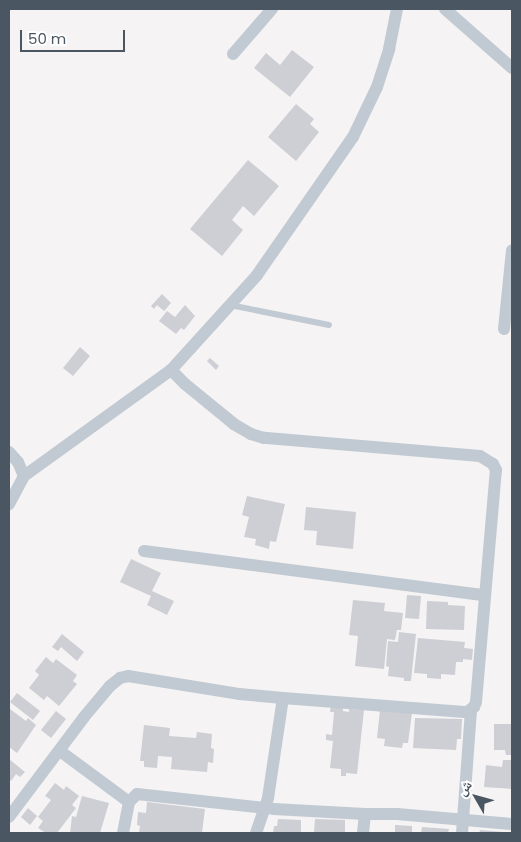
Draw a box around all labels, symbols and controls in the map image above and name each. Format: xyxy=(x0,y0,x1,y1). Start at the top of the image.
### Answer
scale bar xyxy=(22,20,128,52)
text: 50 m xyxy=(28,28,66,49)
north arrow xyxy=(451,772,501,822)
text: ش xyxy=(452,776,477,800)

